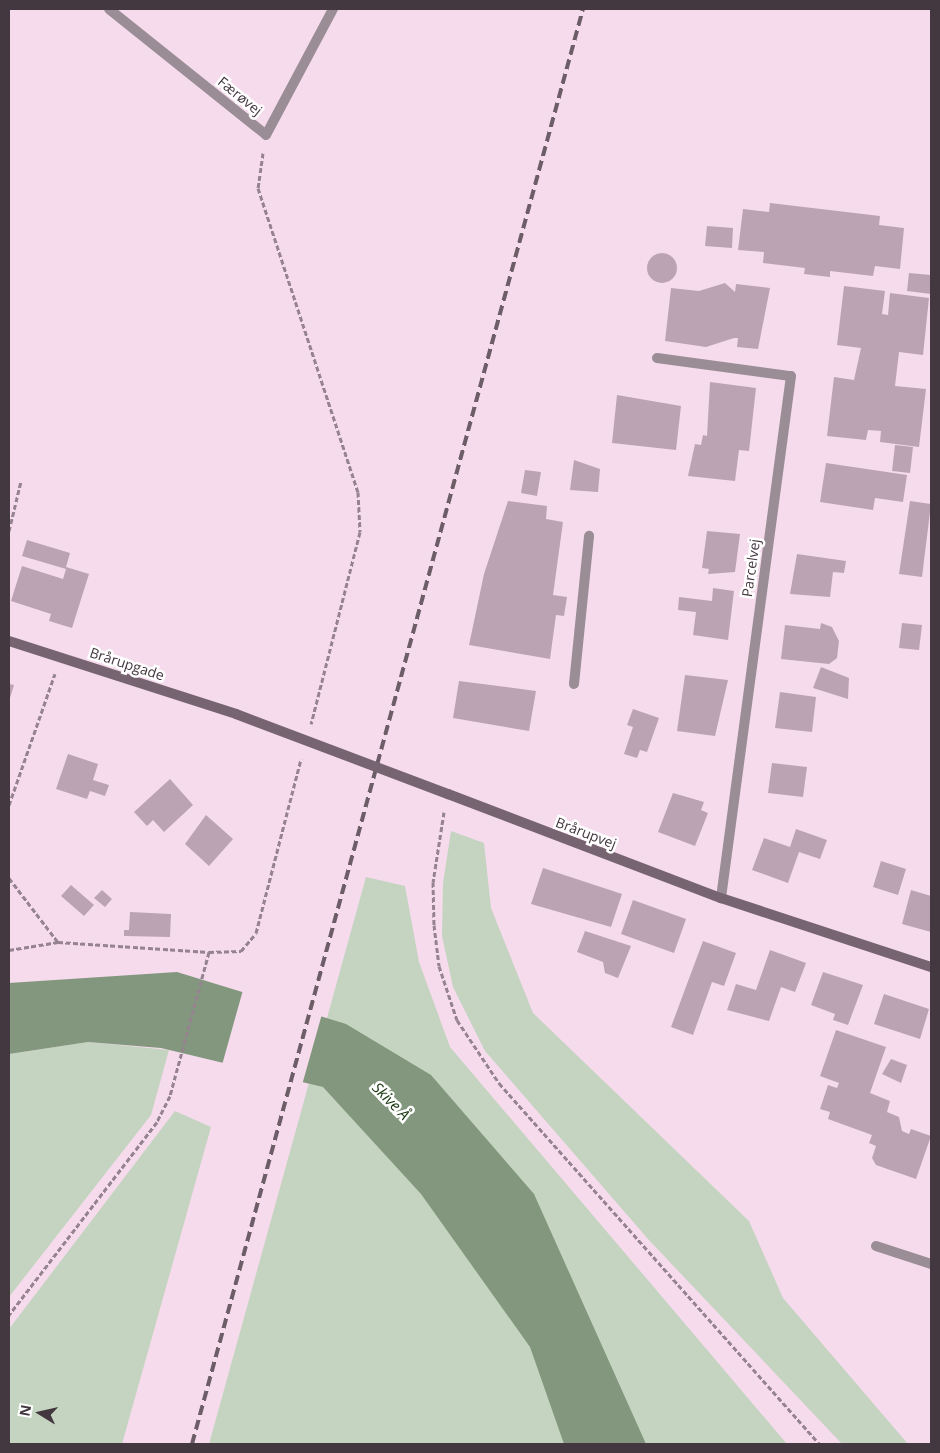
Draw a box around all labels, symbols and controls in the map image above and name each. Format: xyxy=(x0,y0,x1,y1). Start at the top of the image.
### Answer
street label: Færøvej xyxy=(215,73,265,119)
street label: Parcelvej xyxy=(739,538,763,598)
street label: Brårupgade xyxy=(88,644,166,684)
street label: Brårupvej xyxy=(553,814,619,852)
water label: Skive Å xyxy=(369,1079,413,1123)
north arrow xyxy=(15,1388,65,1438)
text: N xyxy=(14,1403,35,1418)

